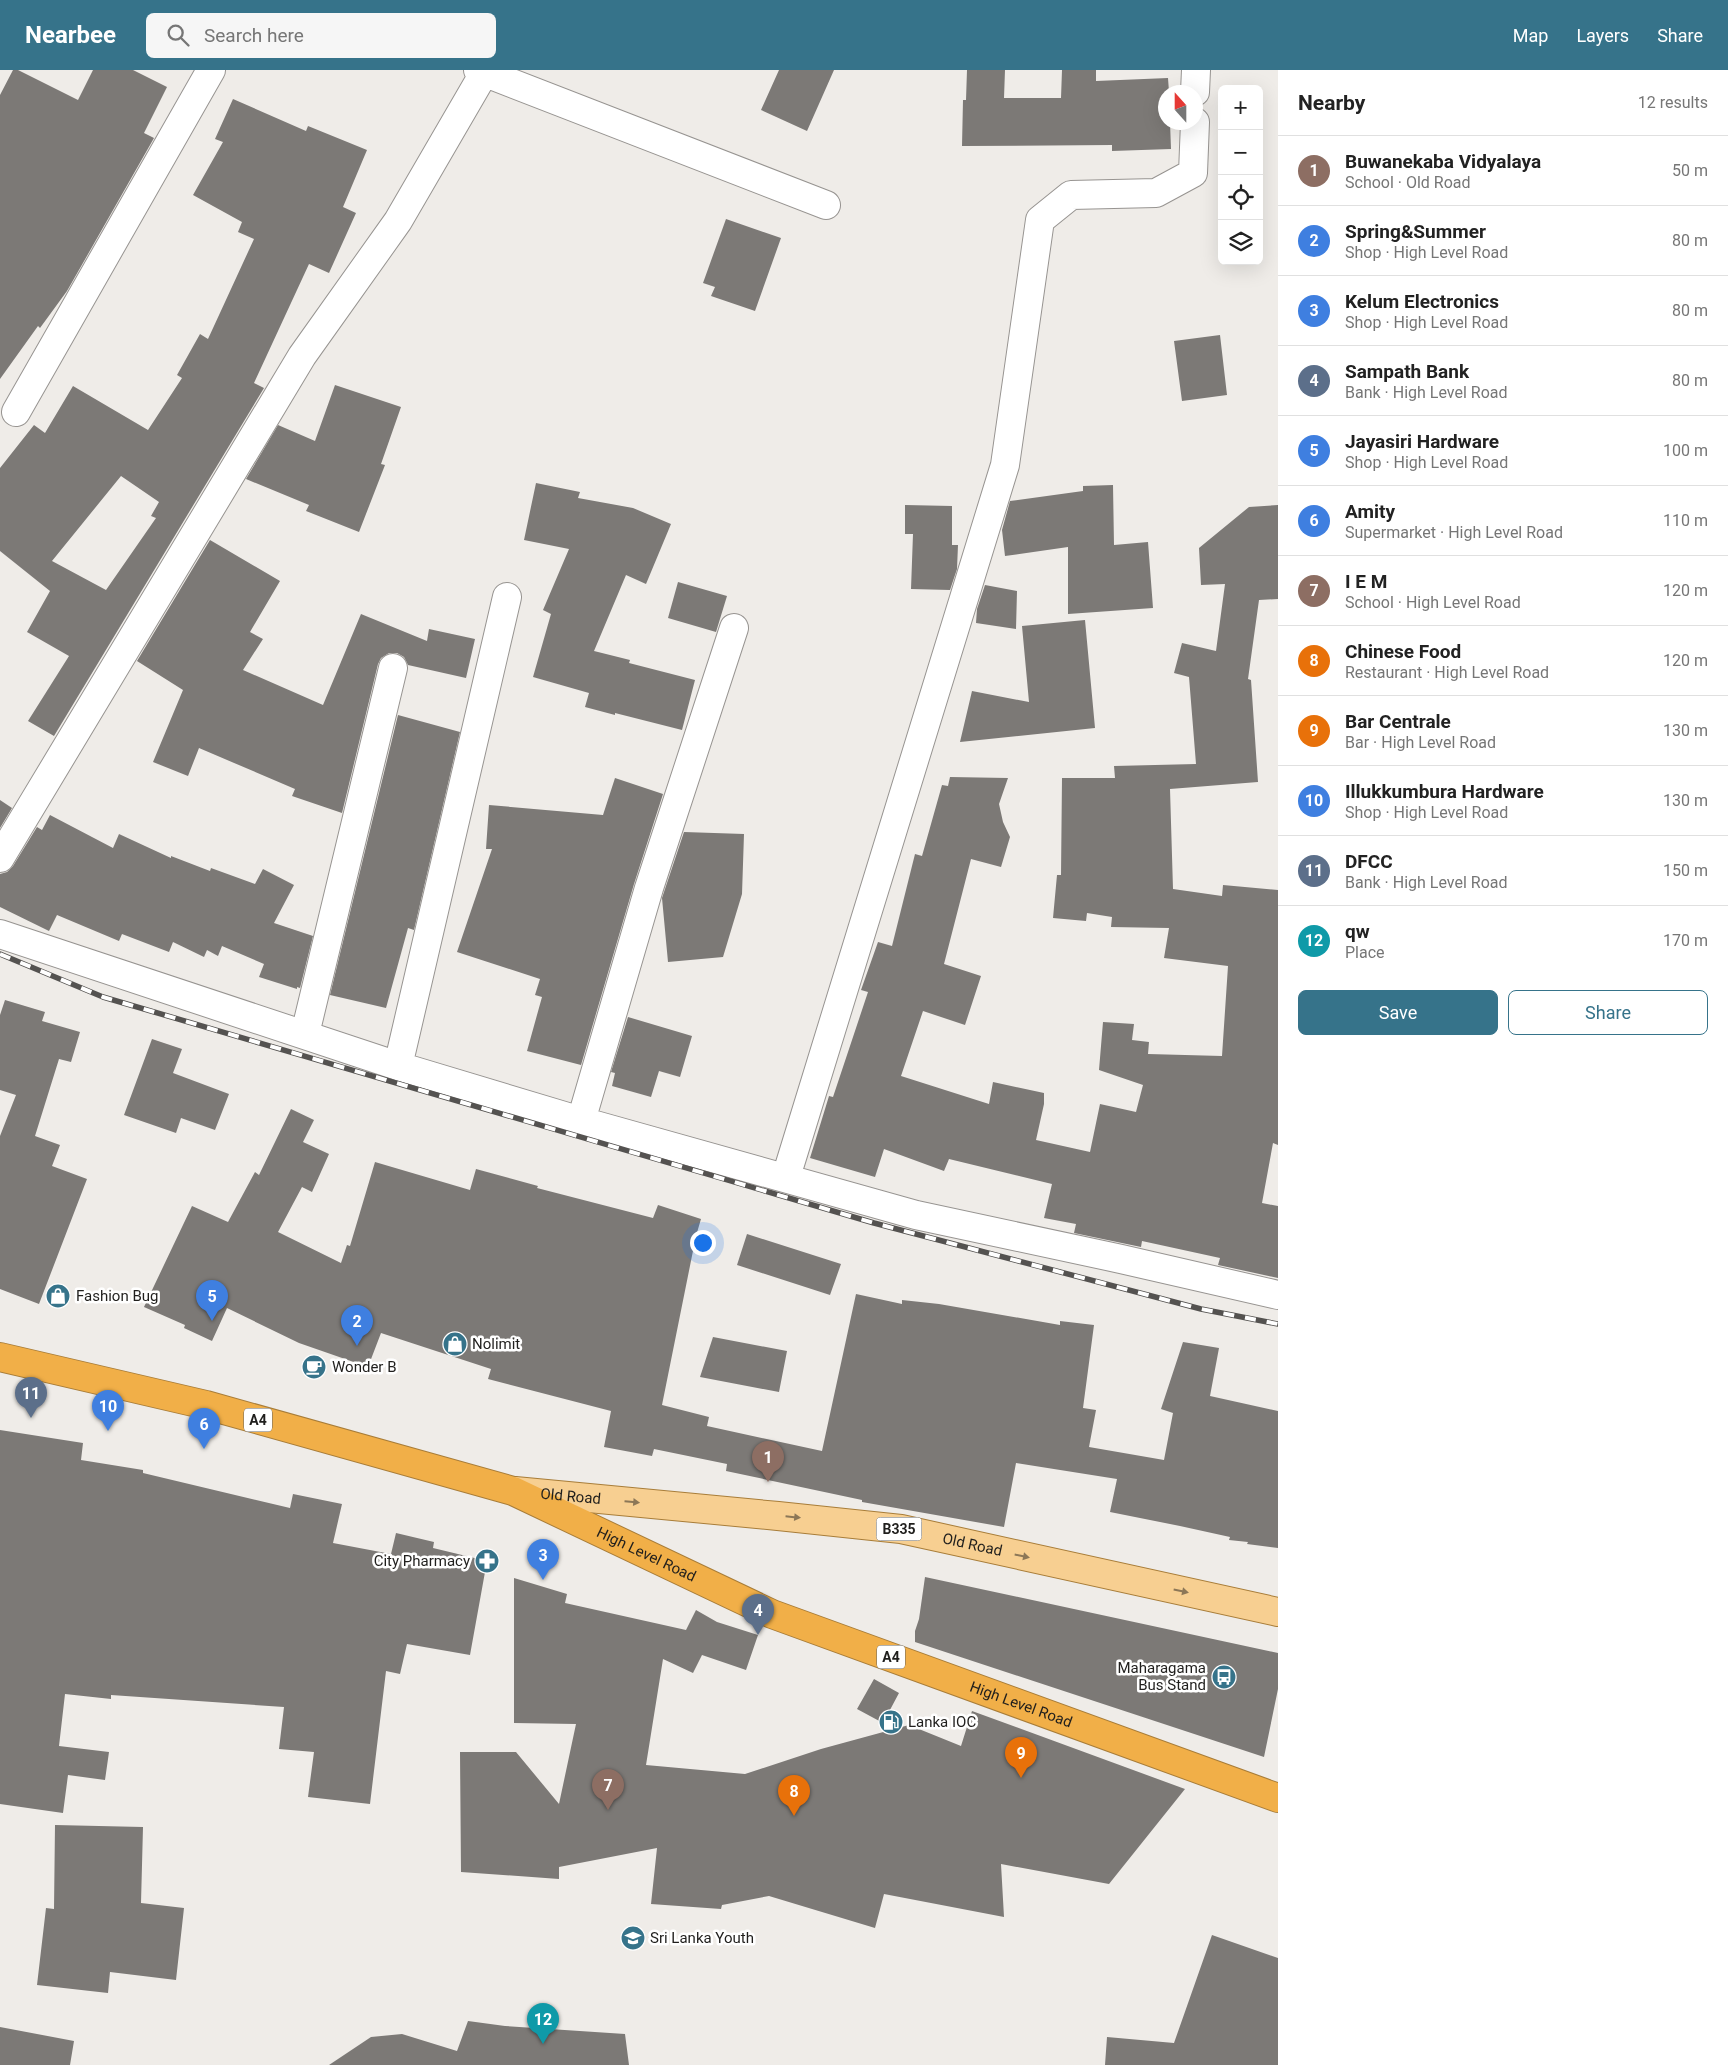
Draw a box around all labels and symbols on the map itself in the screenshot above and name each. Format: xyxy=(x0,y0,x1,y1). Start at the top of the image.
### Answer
north arrow xyxy=(1158,85,1203,130)
your location xyxy=(690,1230,716,1256)
pin: 5 xyxy=(196,1280,228,1321)
shop icon: Fashion Bug xyxy=(45,1283,71,1309)
place label: Fashion Bug xyxy=(76,1287,158,1305)
pin: 2 xyxy=(341,1305,373,1346)
shop icon: Nolimit xyxy=(442,1331,468,1357)
place label: Nolimit xyxy=(472,1335,520,1353)
cafe icon: Wonder B xyxy=(301,1354,327,1380)
place label: Wonder B xyxy=(332,1358,396,1376)
pin: 11 xyxy=(15,1377,47,1418)
pin: 10 xyxy=(92,1390,124,1431)
pin: 6 xyxy=(188,1408,220,1449)
road number: A4 xyxy=(244,1408,272,1432)
pin: 1 xyxy=(752,1441,784,1482)
street label: Old Road xyxy=(540,1484,602,1508)
one-way arrow xyxy=(624,1498,640,1506)
one-way arrow xyxy=(786,1513,802,1521)
road number: B335 xyxy=(876,1518,922,1540)
street label: High Level Road xyxy=(594,1523,699,1586)
street label: Old Road xyxy=(941,1529,1004,1560)
pin: 3 xyxy=(527,1539,559,1580)
pharmacy icon: City Pharmacy xyxy=(474,1548,500,1574)
place label: City Pharmacy xyxy=(374,1552,470,1570)
one-way arrow xyxy=(1015,1552,1030,1560)
one-way arrow xyxy=(1174,1587,1190,1595)
pin: 4 xyxy=(742,1594,774,1635)
road number: A4 xyxy=(877,1645,905,1668)
place label: Maharagama Bus Stand xyxy=(1117,1659,1206,1694)
bus stop icon: Maharagama Bus Stand xyxy=(1211,1664,1237,1690)
street label: High Level Road xyxy=(967,1678,1075,1731)
fuel station icon: Lanka IOC xyxy=(878,1709,904,1735)
place label: Lanka IOC xyxy=(908,1713,976,1731)
pin: 9 xyxy=(1005,1737,1037,1778)
pin: 7 xyxy=(592,1769,624,1810)
pin: 8 xyxy=(778,1775,810,1816)
school or university icon: Sri Lanka Youth xyxy=(620,1925,646,1951)
place label: Sri Lanka Youth xyxy=(650,1929,754,1947)
pin: 12 xyxy=(527,2003,559,2044)

